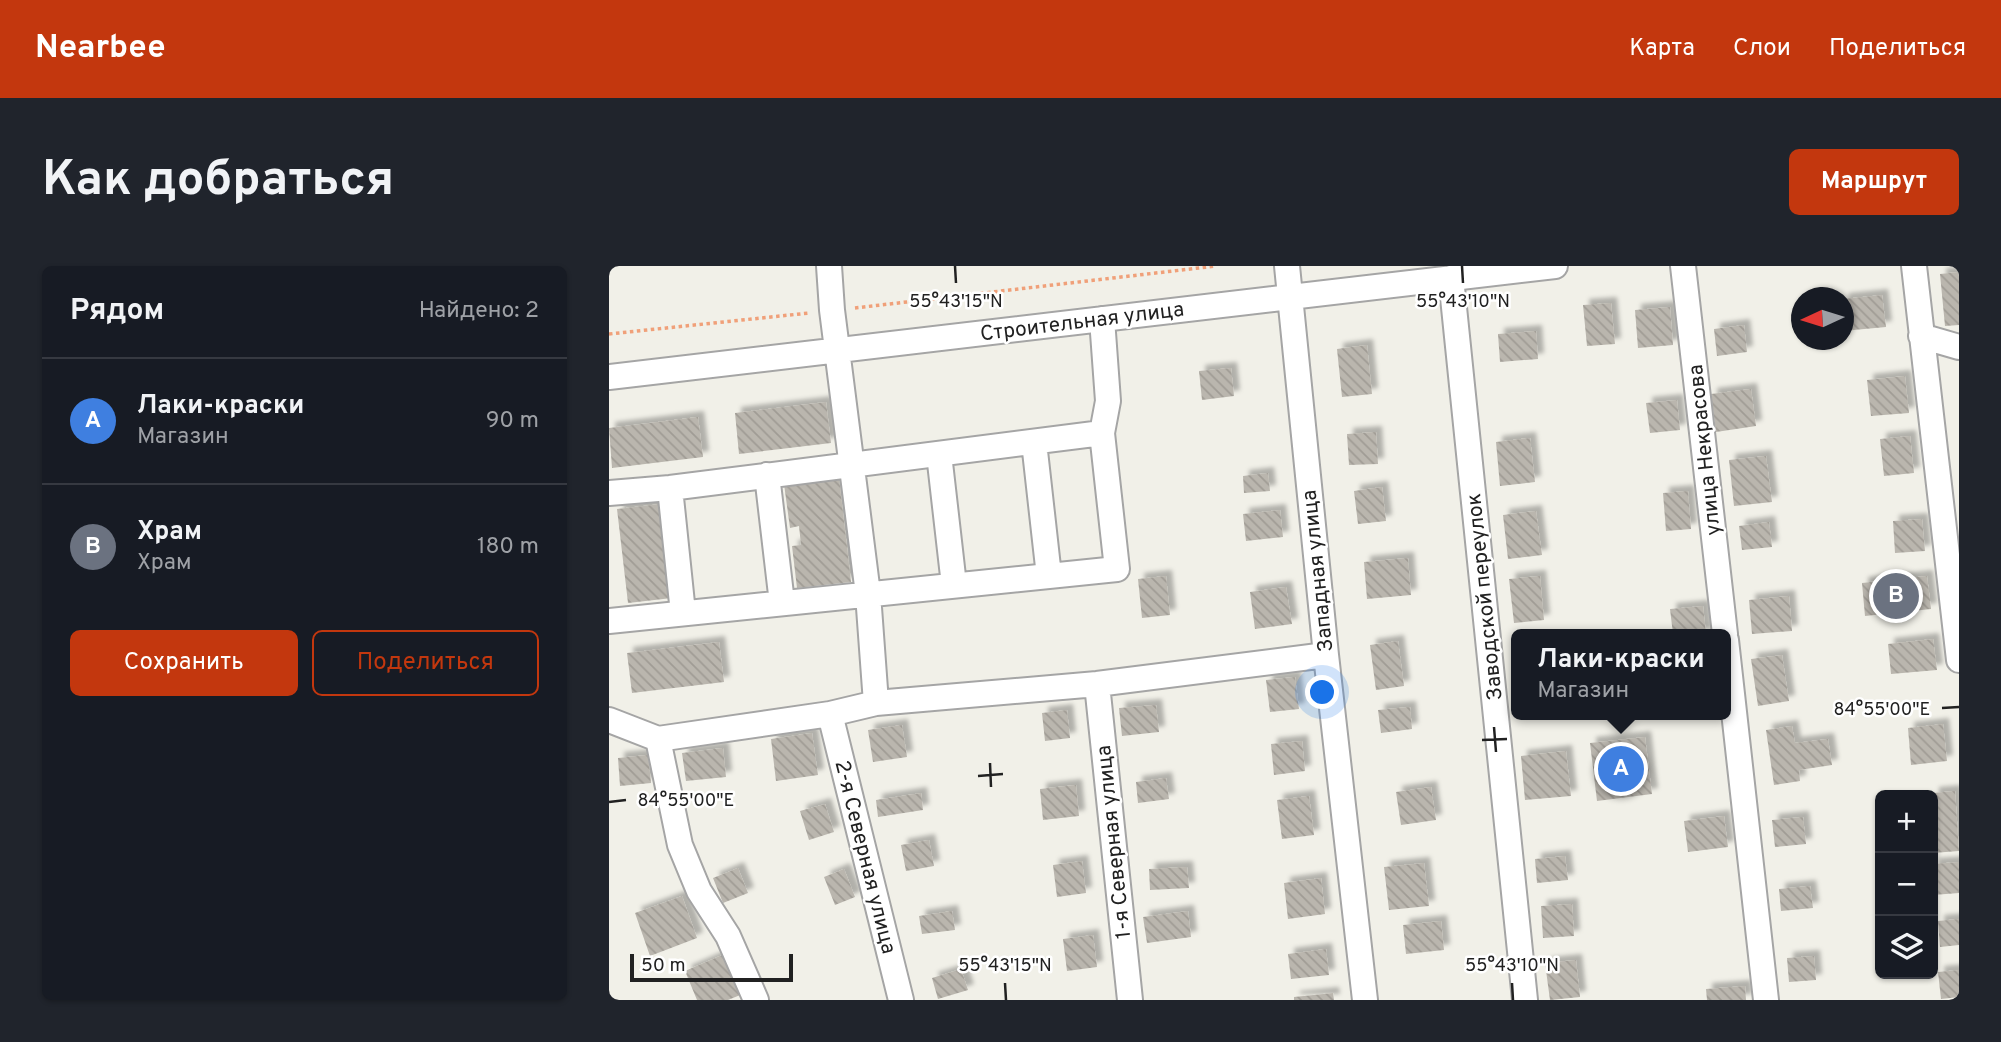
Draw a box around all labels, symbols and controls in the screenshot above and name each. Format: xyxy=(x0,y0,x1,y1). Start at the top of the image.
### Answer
text: Nearbee xyxy=(35,28,166,70)
text: Карта xyxy=(1629,34,1695,64)
text: Слои xyxy=(1733,34,1791,64)
text: Поделиться xyxy=(1829,34,1966,64)
button: Маршрут xyxy=(1789,149,1959,215)
text: Как добраться xyxy=(42,151,394,213)
north arrow xyxy=(1791,287,1854,350)
text: 55°43'15"N xyxy=(909,291,1003,314)
text: 55°43'10"N xyxy=(1416,291,1510,314)
text: Рядом xyxy=(70,293,164,330)
text: Найдено: 2 xyxy=(419,297,539,326)
street label: Строительная улица xyxy=(979,297,1186,348)
street label: улица Некрасова xyxy=(1683,363,1728,537)
text: Лаки-краски xyxy=(137,390,304,423)
text: A xyxy=(85,407,101,436)
text: 90 m xyxy=(486,407,539,436)
text: Магазин xyxy=(137,423,229,452)
street label: Западная улица xyxy=(1297,488,1340,653)
street label: Заводской переулок xyxy=(1461,492,1510,702)
text: Храм xyxy=(137,516,202,549)
text: B xyxy=(85,533,101,562)
text: 180 m xyxy=(477,533,539,562)
text: Храм xyxy=(137,549,192,578)
pin: B xyxy=(1873,570,1919,622)
popup xyxy=(1511,629,1731,720)
button: Сохранить xyxy=(70,630,298,696)
button: Поделиться xyxy=(312,630,539,696)
text: Лаки-краски xyxy=(1537,644,1705,677)
your location xyxy=(1305,675,1339,709)
text: Магазин xyxy=(1537,677,1629,706)
text: 84°55'00"E xyxy=(1834,699,1930,722)
pin: A xyxy=(1598,743,1644,795)
street label: 1-я Северная улица xyxy=(1091,744,1138,940)
street label: 2-я Северная улица xyxy=(827,758,902,957)
text: 84°55'00"E xyxy=(638,790,734,813)
map controls xyxy=(1875,790,1938,979)
button: + xyxy=(1875,790,1938,853)
button: − xyxy=(1875,853,1938,916)
button: layers xyxy=(1875,916,1938,979)
scale bar xyxy=(630,951,793,983)
text: 50 m xyxy=(641,954,686,978)
text: 55°43'15"N xyxy=(958,955,1052,978)
text: 55°43'10"N xyxy=(1465,955,1559,978)

